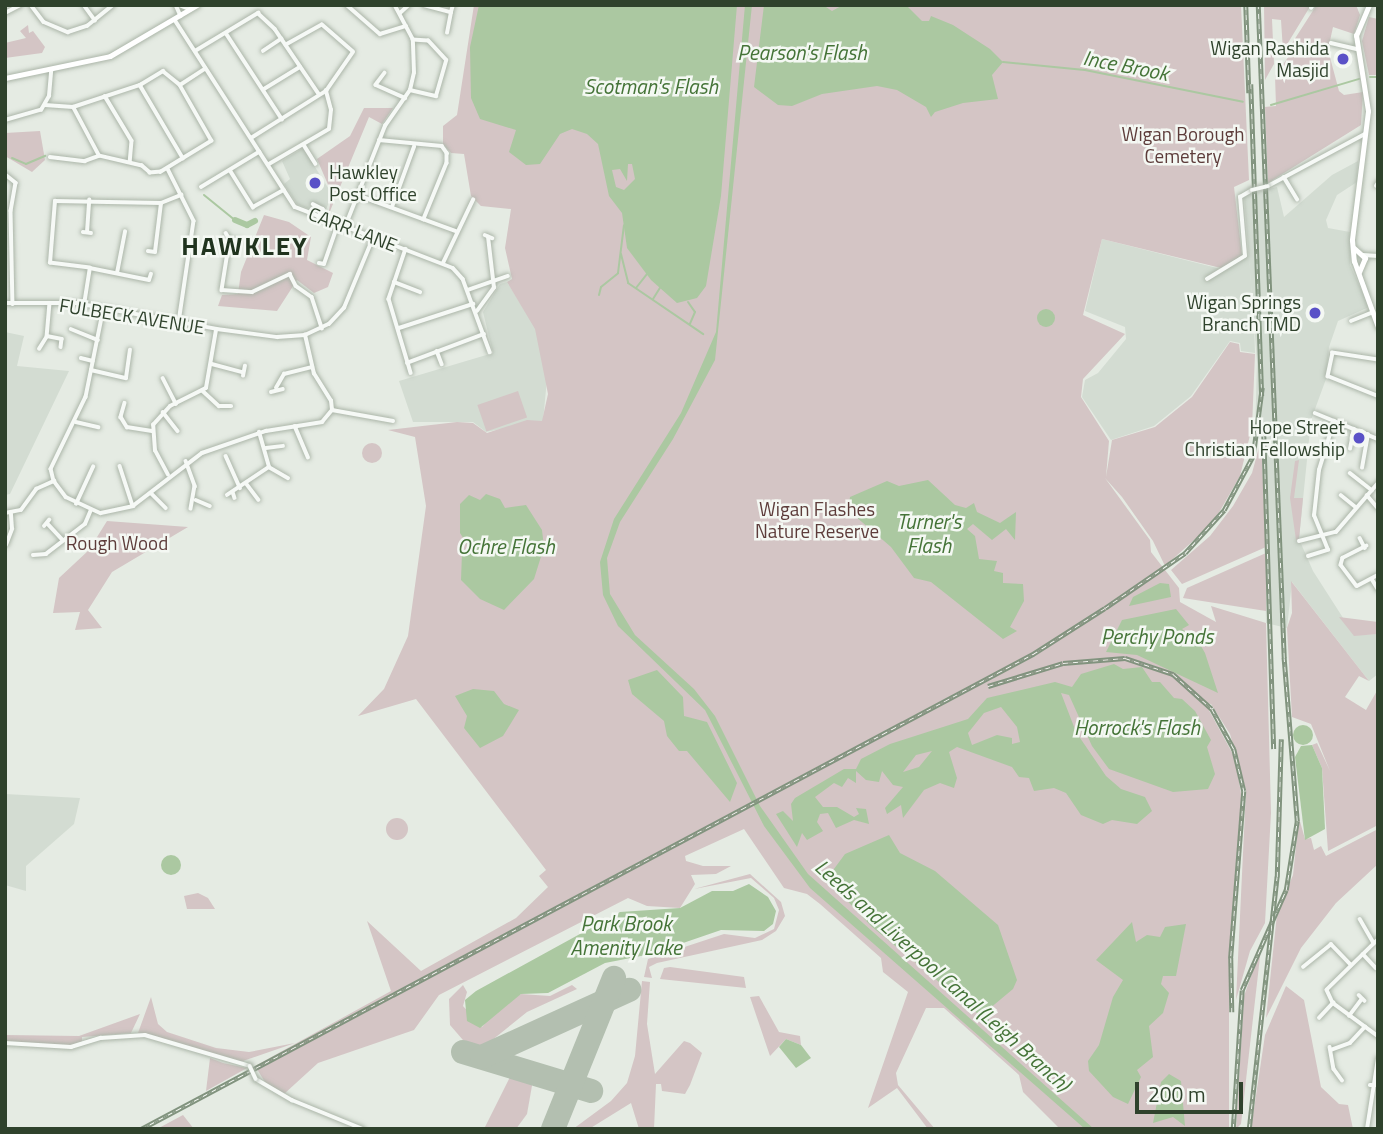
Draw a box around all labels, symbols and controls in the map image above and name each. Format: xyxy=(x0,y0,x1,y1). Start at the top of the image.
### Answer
place label: Wigan Rashida Masjid xyxy=(1210,37,1329,81)
water label: Pearson's Flash xyxy=(737,39,867,65)
water label: Ince Brook xyxy=(1081,44,1171,86)
marker: Wigan Rashida Masjid xyxy=(1335,51,1351,67)
water label: Scotman's Flash xyxy=(584,73,718,99)
park label: Wigan Borough Cemetery xyxy=(1122,123,1244,167)
place label: Hawkley Post Office xyxy=(329,161,417,205)
marker: Hawkley Post Office xyxy=(307,175,323,191)
street label: CARR LANE xyxy=(305,202,401,256)
district label: HAWKLEY xyxy=(182,230,308,262)
place label: Wigan Springs Branch TMD xyxy=(1186,291,1301,335)
street label: FULBECK AVENUE xyxy=(58,293,206,339)
marker: Wigan Springs Branch TMD xyxy=(1307,305,1323,321)
place label: Hope Street Christian Fellowship xyxy=(1185,416,1345,460)
marker: Hope Street Christian Fellowship xyxy=(1351,430,1367,446)
park label: Wigan Flashes Nature Reserve xyxy=(755,498,879,542)
water label: Turner's Flash xyxy=(897,508,961,558)
park label: Rough Wood xyxy=(66,532,168,554)
water label: Ochre Flash xyxy=(457,533,555,559)
water label: Perchy Ponds xyxy=(1101,623,1213,649)
water label: Horrock's Flash xyxy=(1074,714,1200,740)
water label: Leeds and Liverpool Canal (Leigh Branch) xyxy=(810,854,1076,1096)
water label: Park Brook Amenity Lake xyxy=(570,910,682,960)
scale bar xyxy=(1138,1068,1246,1112)
text: 200 m xyxy=(1148,1078,1205,1110)

